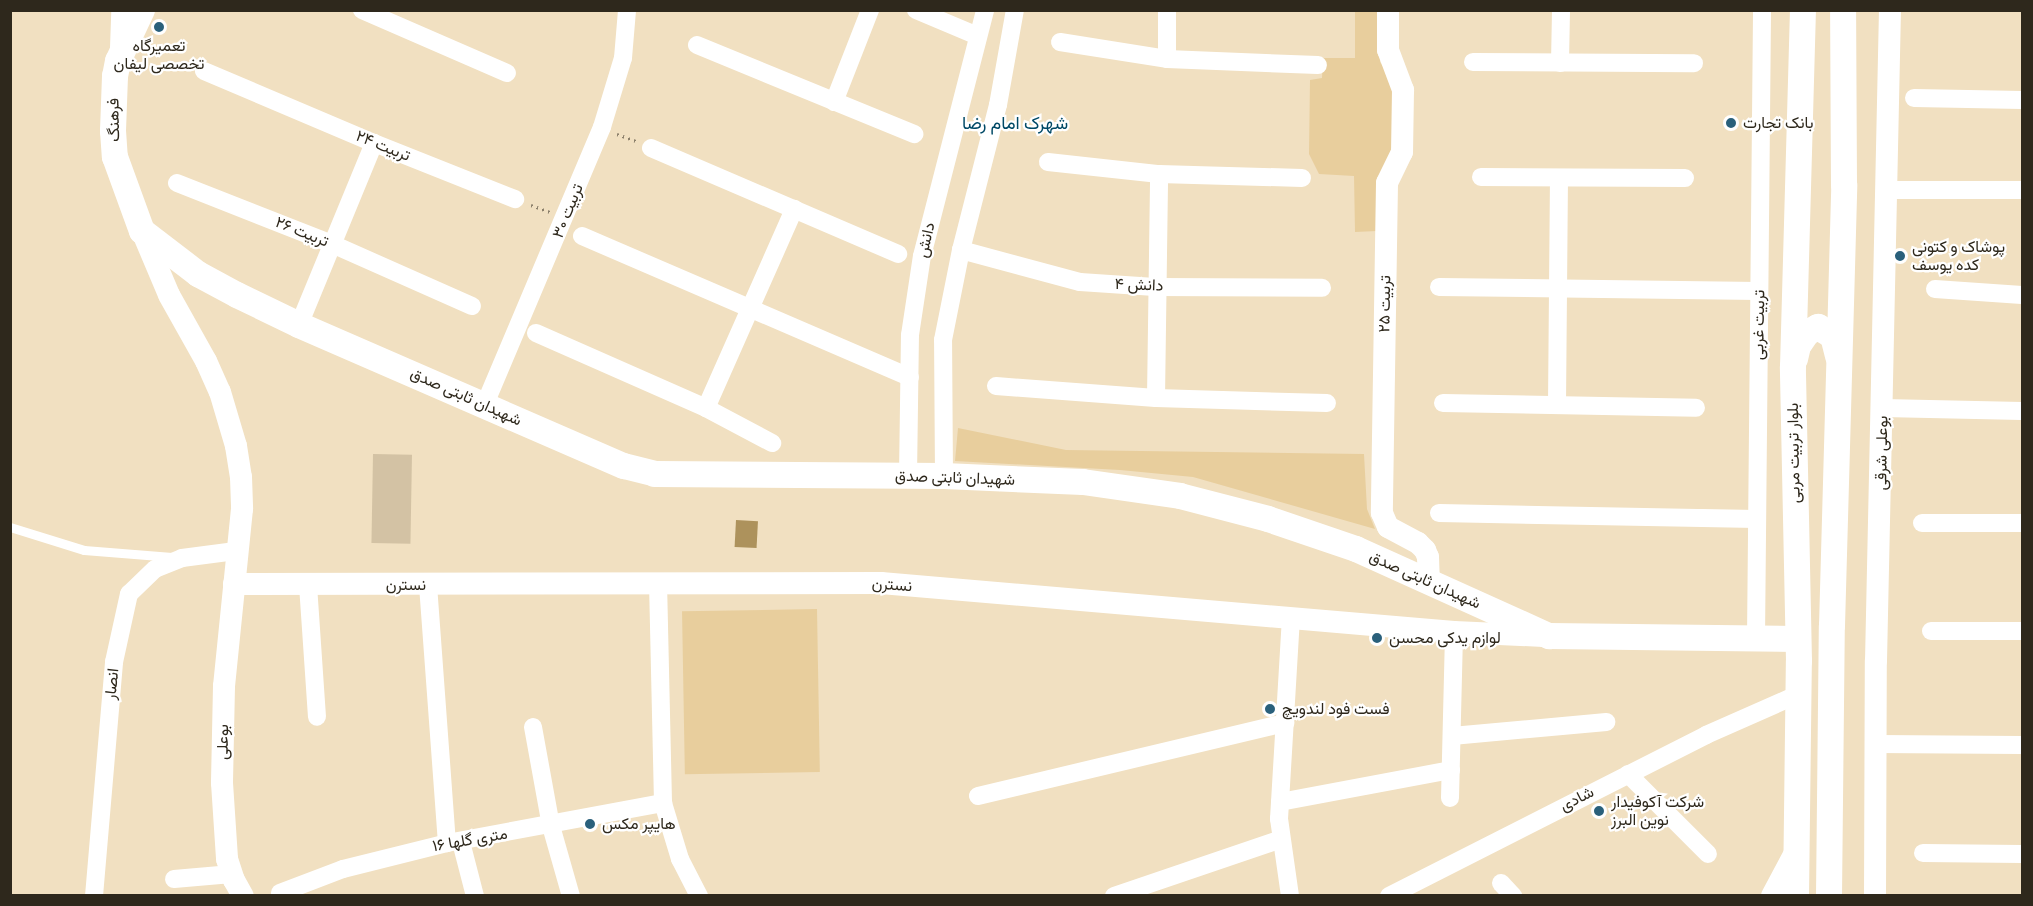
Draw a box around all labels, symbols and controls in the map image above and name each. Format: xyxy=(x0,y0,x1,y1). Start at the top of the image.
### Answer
marker: تعمیرگاه تخصصی لیفان xyxy=(152,20,166,34)
place label: تعمیرگاه تخصصی لیفان xyxy=(114,36,204,74)
street label: فرهنگ xyxy=(104,98,124,142)
district label: شهرک امام رضا xyxy=(962,112,1068,134)
place label: بانک تجارت xyxy=(1743,113,1813,133)
marker: بانک تجارت xyxy=(1724,116,1738,130)
street label: تربیت ۲۴ xyxy=(353,126,413,166)
street label: تربیت ۳۰ xyxy=(548,181,588,241)
street label: تربیت ۲۶ xyxy=(272,213,332,251)
street label: دانش xyxy=(913,220,939,260)
place label: پوشاک و کتونی کده یوسف xyxy=(1912,237,2005,275)
marker: پوشاک و کتونی کده یوسف xyxy=(1893,249,1907,263)
street label: دانش ۴ xyxy=(1114,275,1164,295)
street label: تربیت ۲۵ xyxy=(1375,275,1395,333)
street label: تربیت غربی xyxy=(1749,290,1769,360)
street label: شهیدان ثابتی صدق xyxy=(407,364,525,430)
street label: بلوار تربیت مربی xyxy=(1784,403,1804,503)
street label: بوعلی شرقی xyxy=(1872,415,1892,491)
street label: شهیدان ثابتی صدق xyxy=(895,466,1015,490)
street label: شهیدان ثابتی صدق xyxy=(1366,547,1484,613)
street label: نسترن xyxy=(871,574,913,596)
street label: نسترن xyxy=(386,575,426,595)
place label: لوازم یدکی محسن xyxy=(1389,628,1501,648)
marker: لوازم یدکی محسن xyxy=(1370,631,1384,645)
street label: انصار xyxy=(101,667,123,701)
place label: فست فود لندویچ xyxy=(1282,699,1390,719)
marker: فست فود لندویچ xyxy=(1263,702,1277,716)
street label: بوعلی xyxy=(213,724,233,760)
street label: شادی xyxy=(1557,782,1597,816)
place label: شرکت آکوفیدار نوین البرز xyxy=(1611,792,1704,830)
marker: شرکت آکوفیدار نوین البرز xyxy=(1592,804,1606,818)
place label: هایپر مکس xyxy=(602,814,676,834)
marker: هایپر مکس xyxy=(583,817,597,831)
street label: ۱۶ متری گلها xyxy=(431,824,509,856)

